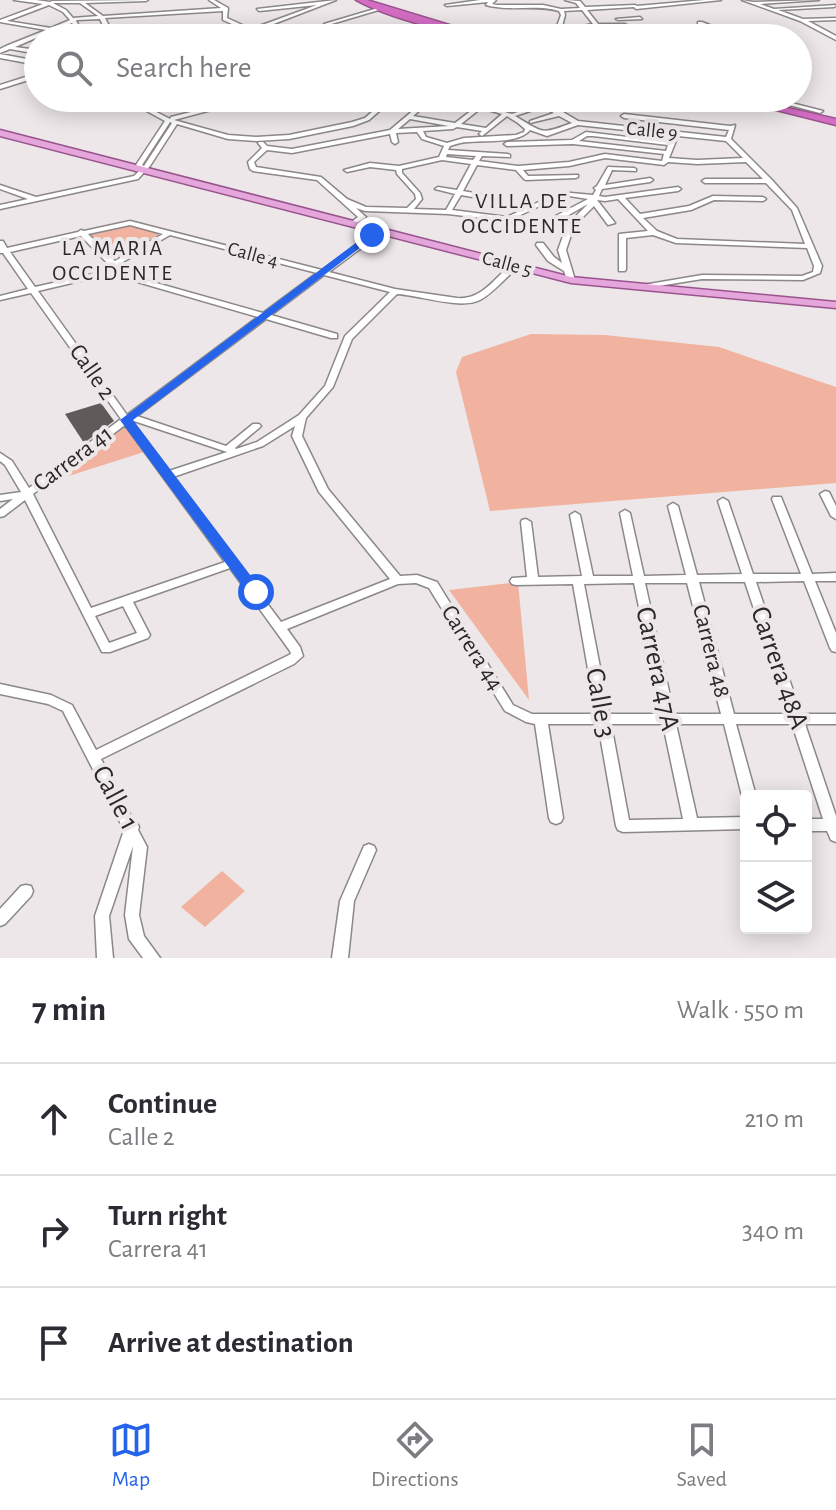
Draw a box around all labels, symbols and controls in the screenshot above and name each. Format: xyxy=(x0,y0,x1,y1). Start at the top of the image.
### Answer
search box xyxy=(24,24,812,112)
icon: search xyxy=(52,46,96,90)
text: Search here xyxy=(116,53,252,83)
street label: Calle 9 xyxy=(625,118,679,144)
district label: VILLA DE OCCIDENTE xyxy=(461,190,583,237)
route end xyxy=(354,217,390,253)
district label: LA MARIA OCCIDENTE xyxy=(52,237,174,284)
street label: Calle 4 xyxy=(225,239,281,271)
street label: Calle 5 xyxy=(480,248,534,280)
street label: Calle 2 xyxy=(65,340,119,404)
street label: Carrera 41 xyxy=(29,422,117,496)
route start xyxy=(238,574,274,610)
street label: Carrera 44 xyxy=(437,601,507,695)
street label: Carrera 48 xyxy=(688,602,734,700)
street label: Carrera 48A xyxy=(745,603,813,733)
street label: Carrera 47A xyxy=(630,605,684,733)
street label: Calle 3 xyxy=(580,666,620,740)
street label: Calle 1 xyxy=(87,761,143,835)
map controls xyxy=(740,790,812,934)
button: locate xyxy=(740,790,812,862)
button: layers xyxy=(740,862,812,934)
text: 7 min xyxy=(32,993,106,1027)
text: Walk · 550 m xyxy=(677,997,804,1023)
text: Continue xyxy=(108,1089,217,1119)
icon: ahead xyxy=(32,1097,76,1141)
text: 210 m xyxy=(744,1106,804,1132)
text: Calle 2 xyxy=(108,1124,174,1150)
text: Turn right xyxy=(108,1201,227,1231)
icon: right xyxy=(32,1209,76,1253)
text: 340 m xyxy=(742,1218,804,1244)
text: Carrera 41 xyxy=(108,1236,208,1262)
icon: arrive xyxy=(32,1321,76,1365)
text: Arrive at destination xyxy=(108,1328,354,1358)
tab: Map xyxy=(109,1418,153,1492)
tab: Directions xyxy=(371,1418,459,1492)
tab: Saved xyxy=(677,1418,727,1492)

